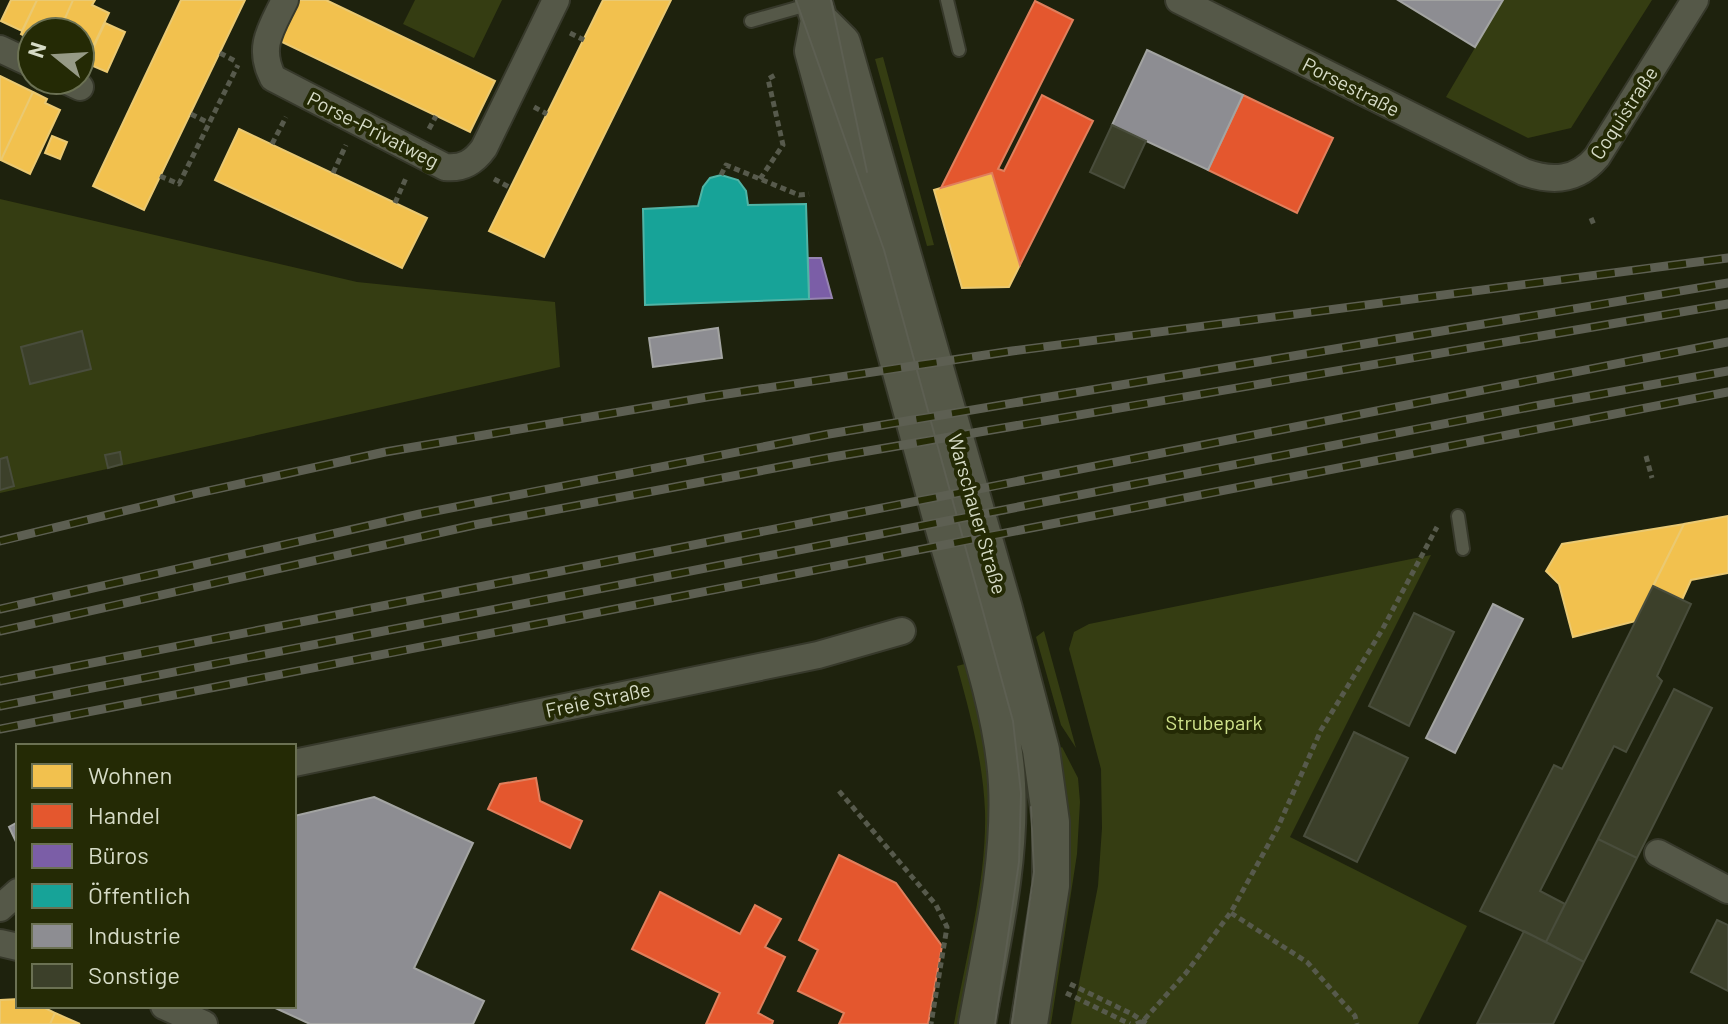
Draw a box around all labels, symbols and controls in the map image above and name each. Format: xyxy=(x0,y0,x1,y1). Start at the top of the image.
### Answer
north arrow xyxy=(16,16,96,96)
text: N xyxy=(21,39,51,60)
street label: Porsestraße xyxy=(1299,51,1404,121)
street label: Coquistraße xyxy=(1584,61,1662,163)
street label: Porse-Privatweg xyxy=(304,86,443,173)
street label: Warschauer Straße xyxy=(944,431,1012,597)
street label: Freie Straße xyxy=(543,676,653,722)
park label: Strubepark xyxy=(1166,710,1262,734)
legend xyxy=(16,744,296,1008)
text: Wohnen xyxy=(88,760,172,789)
text: Handel xyxy=(88,800,160,829)
text: Büros xyxy=(88,840,149,869)
text: Öffentlich xyxy=(88,880,190,909)
text: Industrie xyxy=(88,920,181,949)
text: Sonstige xyxy=(88,960,180,989)

